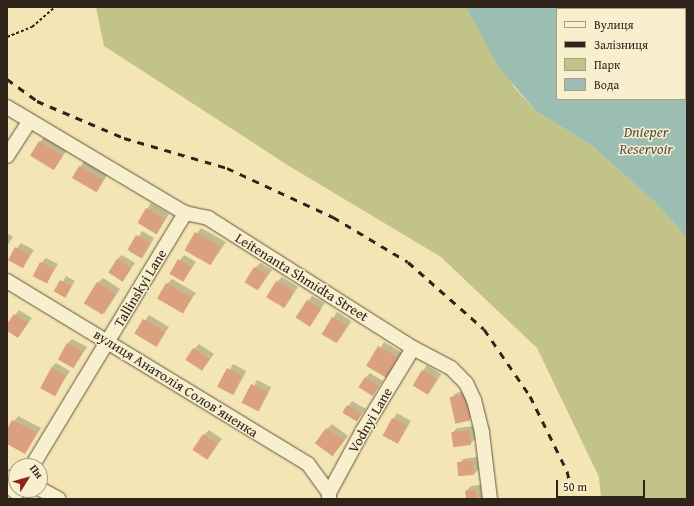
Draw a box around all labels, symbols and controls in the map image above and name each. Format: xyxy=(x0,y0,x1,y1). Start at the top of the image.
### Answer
legend xyxy=(556,8,686,100)
text: Вулиця xyxy=(594,16,634,33)
text: Залізниця xyxy=(594,36,648,53)
text: Парк xyxy=(594,56,620,73)
text: Вода xyxy=(594,76,619,93)
water label: Dnieper Reservoir xyxy=(619,122,673,157)
street label: Leitenanta Shmidta Street xyxy=(232,229,372,325)
street label: Tallinskyi Lane xyxy=(110,246,170,330)
street label: вулиця Анатолія Солов’яненка xyxy=(91,325,261,441)
street label: Vodnyi Lane xyxy=(345,384,395,456)
north arrow xyxy=(8,458,48,498)
text: Пн xyxy=(26,461,47,482)
scale bar xyxy=(558,472,647,498)
text: 50 m xyxy=(563,478,587,495)

